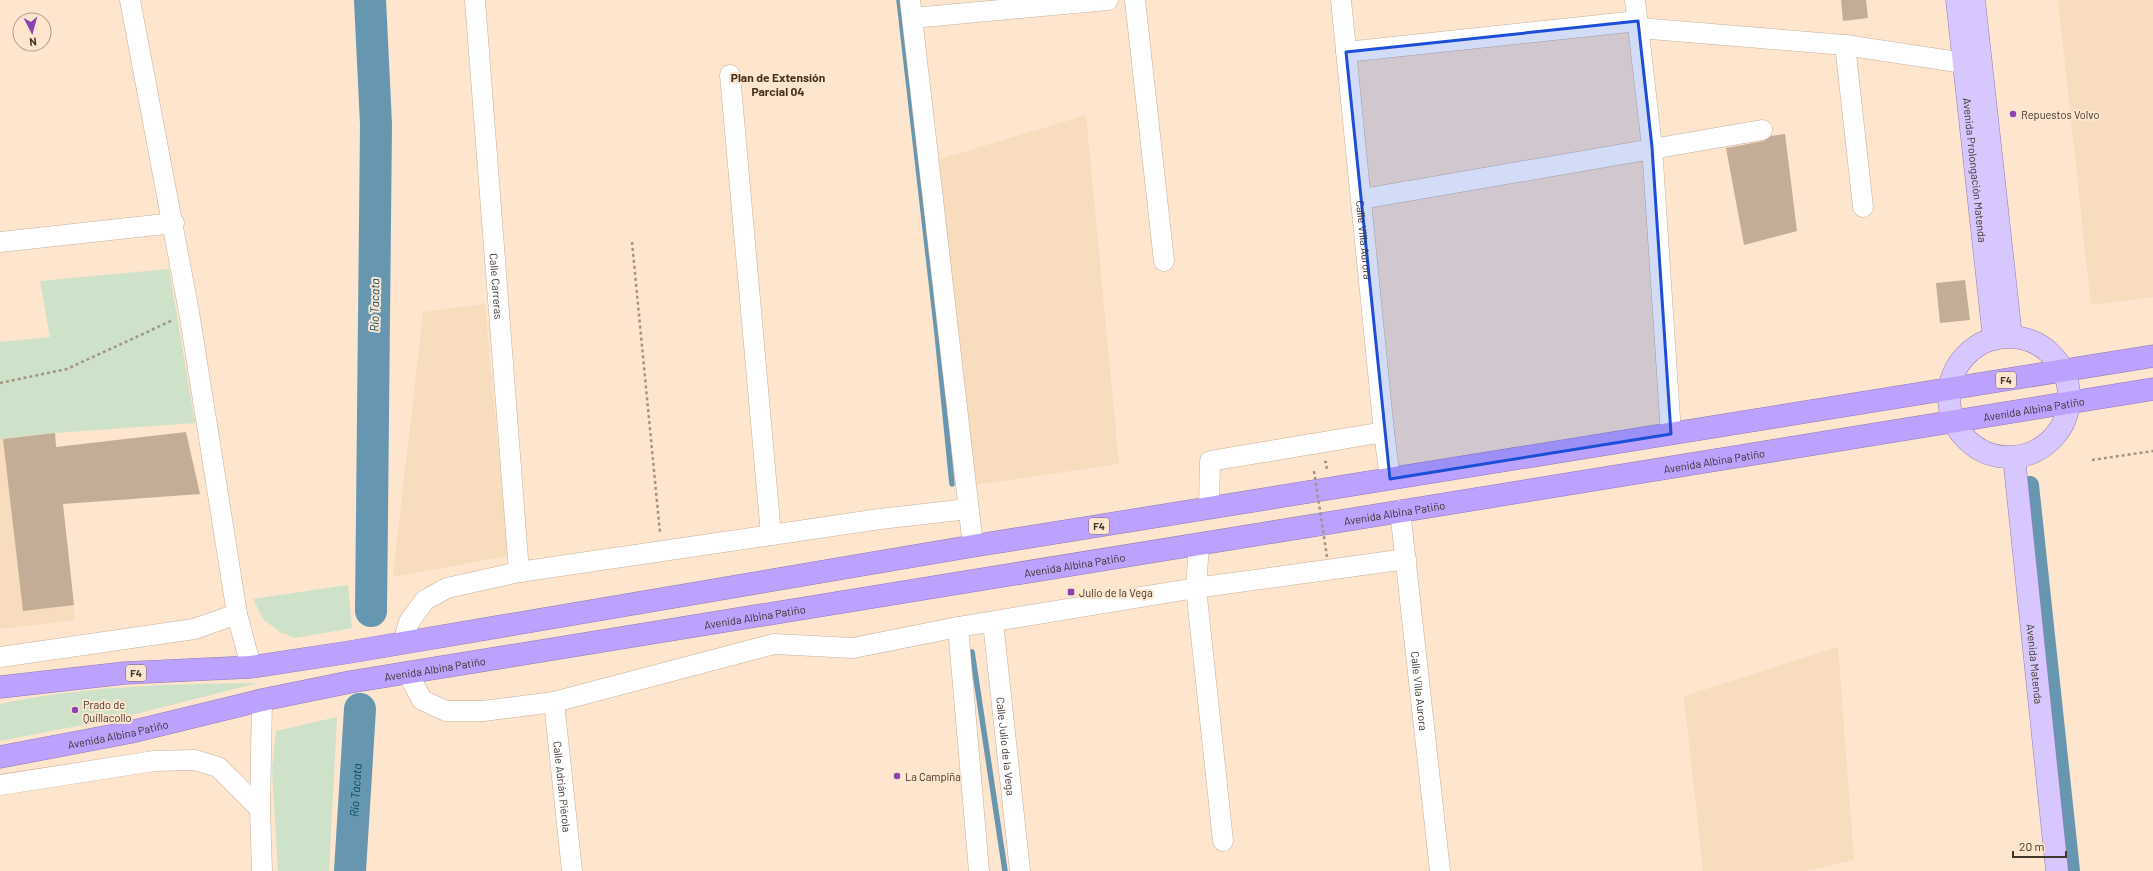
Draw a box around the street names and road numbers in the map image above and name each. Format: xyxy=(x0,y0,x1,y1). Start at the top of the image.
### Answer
street label: Avenida Prolongación Matenda xyxy=(1961,97,1990,243)
street label: Calle Villa Aurora xyxy=(1354,200,1375,280)
street label: Calle Carreras xyxy=(488,253,506,320)
road number: F4 xyxy=(1996,372,2016,388)
street label: Avenida Albina Patiño xyxy=(1982,394,2086,423)
street label: Avenida Albina Patiño xyxy=(1662,446,1766,475)
street label: Avenida Albina Patiño xyxy=(1343,498,1446,527)
road number: F4 xyxy=(1089,518,1109,534)
street label: Avenida Albina Patiño xyxy=(1023,550,1126,579)
street label: Avenida Albina Patiño xyxy=(703,602,806,631)
street label: Avenida Matenda xyxy=(2025,623,2046,705)
street label: Calle Villa Aurora xyxy=(1409,651,1431,731)
street label: Avenida Albina Patiño xyxy=(383,654,487,683)
road number: F4 xyxy=(126,665,146,681)
street label: Calle Julio de la Vega xyxy=(995,696,1018,796)
street label: Avenida Albina Patiño xyxy=(66,717,169,751)
street label: Calle Adrián Piérola xyxy=(552,740,574,833)

